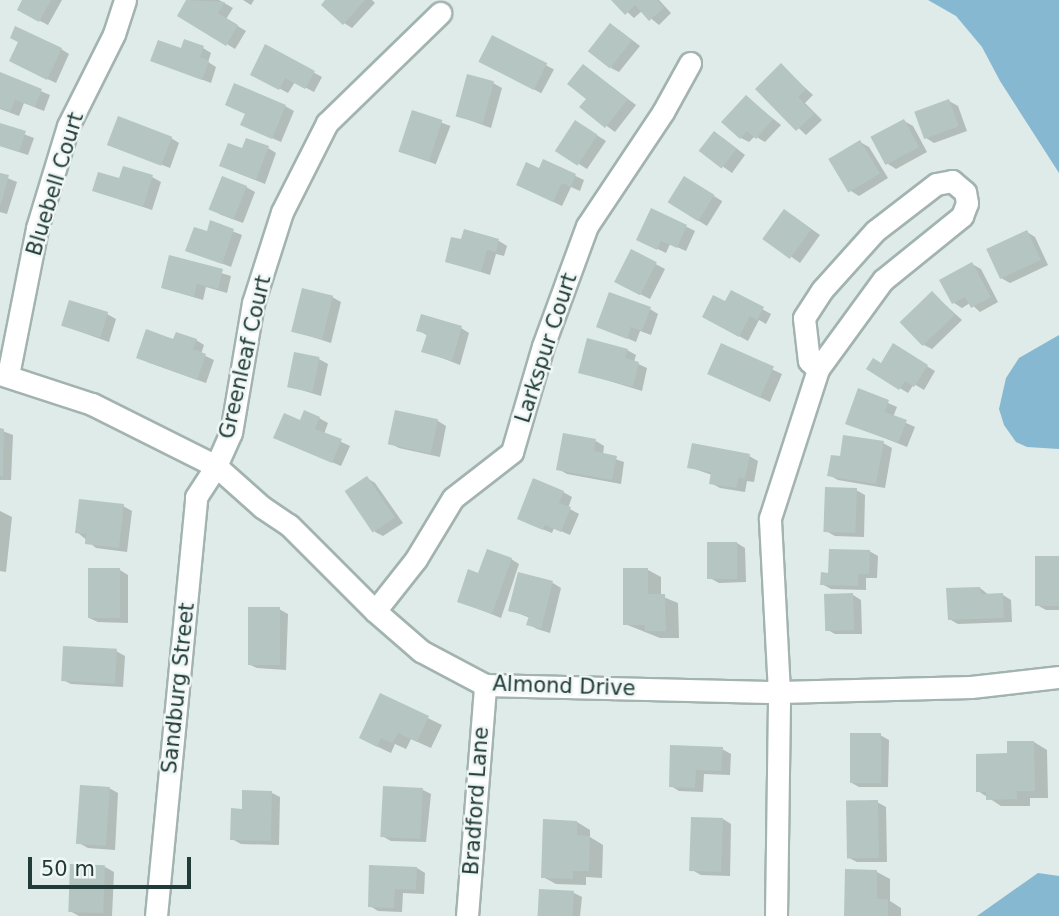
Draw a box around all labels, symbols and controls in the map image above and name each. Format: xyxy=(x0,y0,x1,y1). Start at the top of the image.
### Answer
street label: Bluebell Court xyxy=(21,109,89,259)
street label: Larkspur Court xyxy=(510,270,582,426)
street label: Greenleaf Court xyxy=(214,273,276,441)
street label: Sandburg Street xyxy=(157,601,199,775)
street label: Almond Drive xyxy=(492,671,636,701)
street label: Bradford Lane xyxy=(458,726,494,876)
scale bar xyxy=(32,842,194,886)
text: 50 m xyxy=(41,857,95,881)

